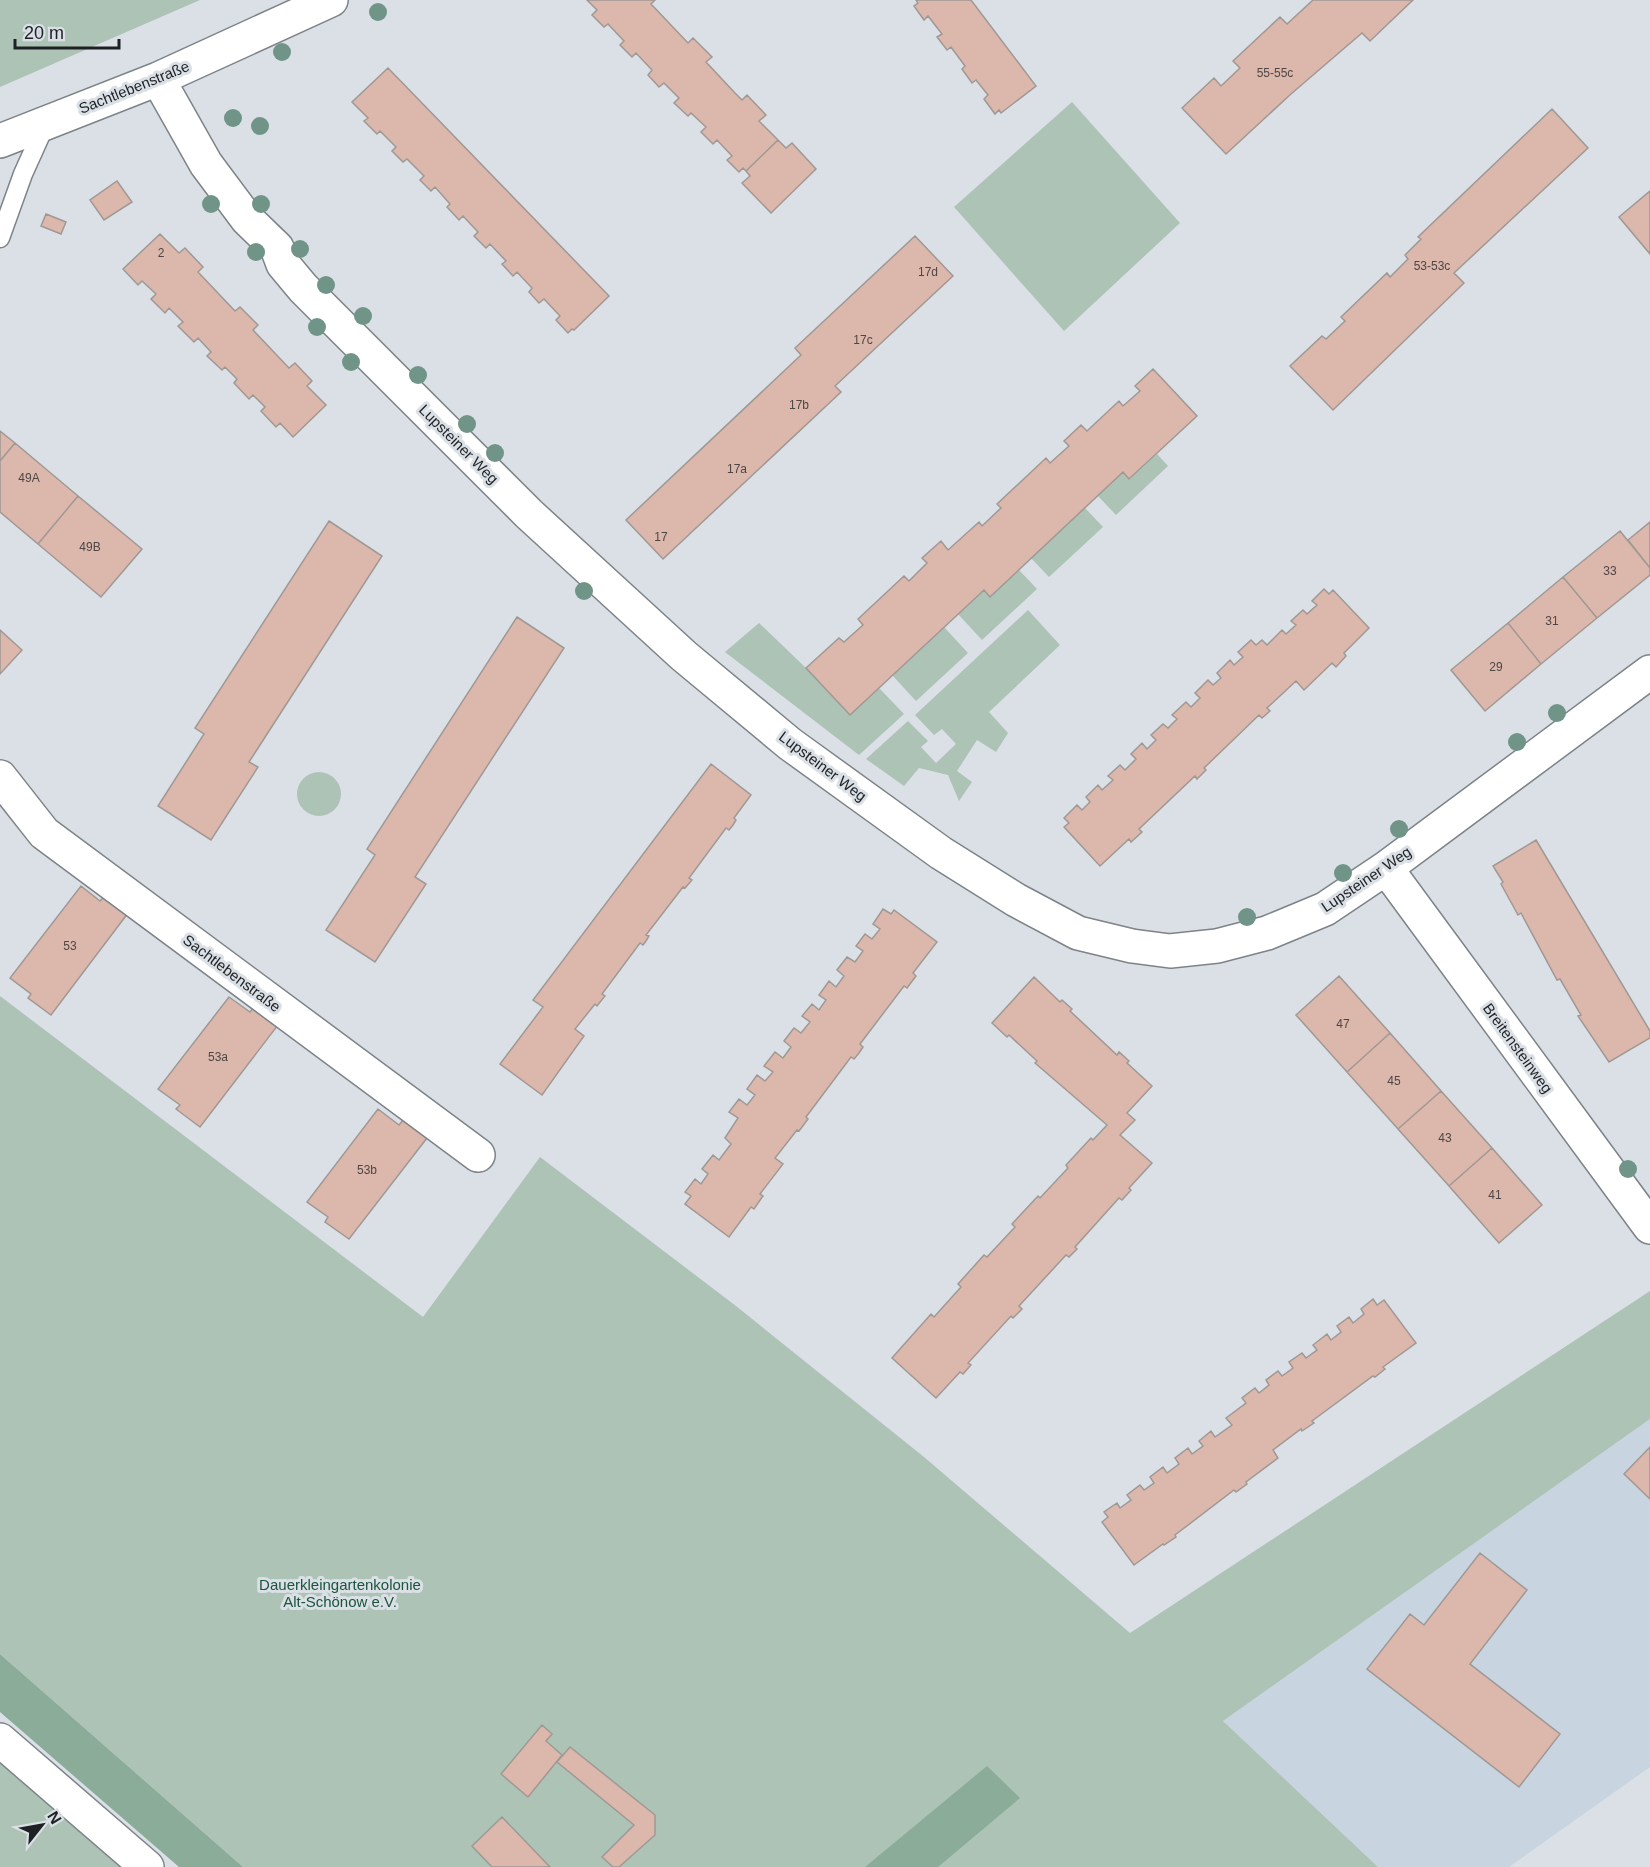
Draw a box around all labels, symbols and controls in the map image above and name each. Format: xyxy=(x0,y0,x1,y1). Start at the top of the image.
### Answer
scale bar xyxy=(15,12,118,50)
text: 20 m xyxy=(24,23,64,43)
street label: Sachtlebenstraße xyxy=(76,57,192,117)
house number: 55-55c xyxy=(1257,66,1293,80)
house number: 2 xyxy=(158,246,165,260)
house number: 53-53c xyxy=(1414,259,1450,273)
house number: 17d xyxy=(918,265,938,279)
house number: 17c xyxy=(853,333,873,347)
house number: 17b xyxy=(789,398,809,412)
street label: Lupsteiner Weg xyxy=(416,401,502,487)
house number: 17a xyxy=(727,462,747,476)
house number: 49A xyxy=(18,471,40,485)
house number: 17 xyxy=(654,530,668,544)
house number: 49B xyxy=(79,540,101,554)
house number: 33 xyxy=(1603,564,1617,578)
house number: 31 xyxy=(1545,614,1559,628)
house number: 29 xyxy=(1489,660,1503,674)
street label: Lupsteiner Weg xyxy=(776,728,870,804)
street label: Lupsteiner Weg xyxy=(1318,843,1414,915)
street label: Sachtlebenstraße xyxy=(180,931,284,1015)
house number: 53 xyxy=(63,939,77,953)
street label: Breitensteinweg xyxy=(1480,1000,1556,1096)
house number: 47 xyxy=(1336,1017,1350,1031)
house number: 53a xyxy=(208,1050,228,1064)
house number: 45 xyxy=(1387,1074,1401,1088)
house number: 43 xyxy=(1438,1131,1452,1145)
house number: 53b xyxy=(357,1163,377,1177)
house number: 41 xyxy=(1488,1188,1502,1202)
park label: Dauerkleingartenkolonie Alt-Schönow e.V. xyxy=(259,1576,421,1610)
north arrow xyxy=(12,1795,72,1855)
text: N xyxy=(44,1808,65,1827)

